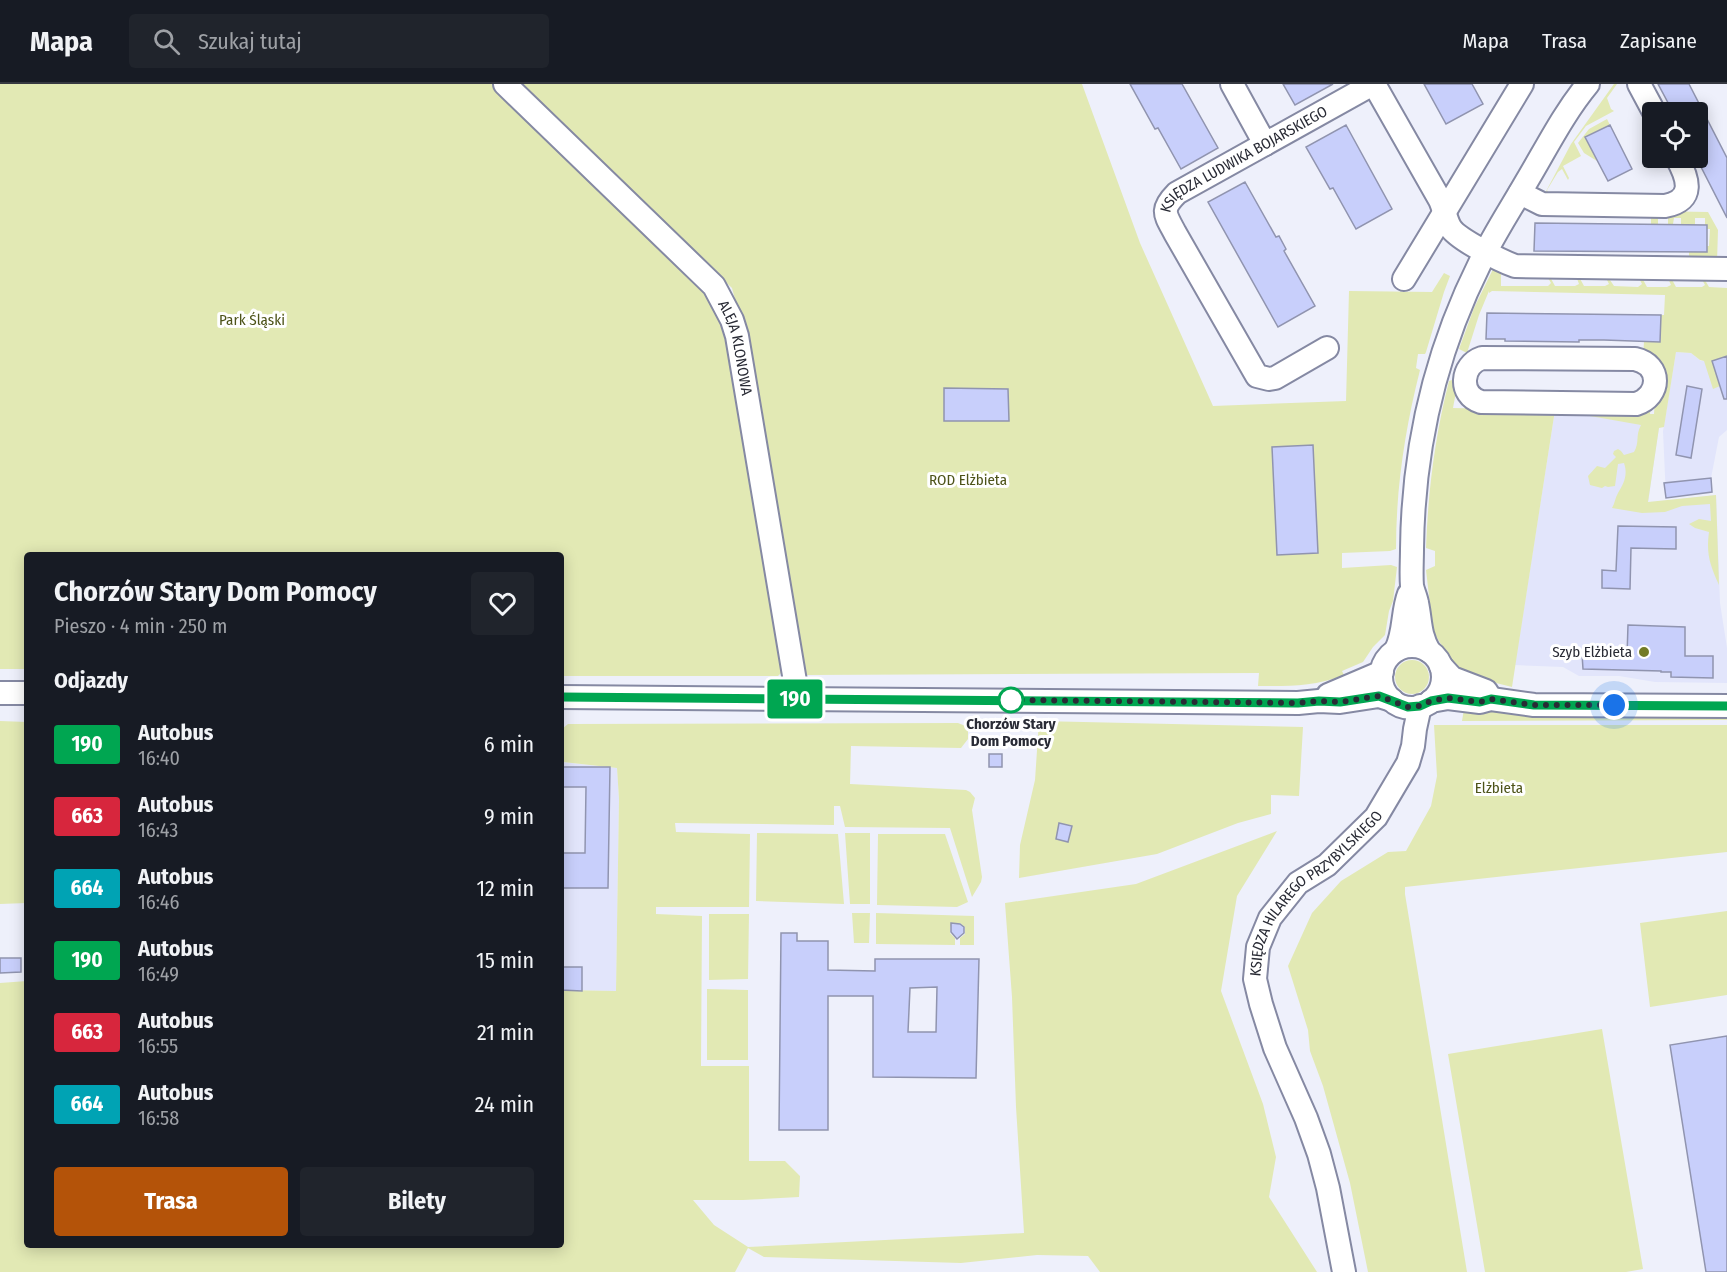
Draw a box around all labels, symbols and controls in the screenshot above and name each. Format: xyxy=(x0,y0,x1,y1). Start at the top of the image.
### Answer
search box xyxy=(129,14,549,68)
text: Mapa xyxy=(30,25,93,58)
icon: search xyxy=(150,25,183,58)
text: Szukaj tutaj xyxy=(198,28,302,55)
text: Mapa xyxy=(1463,28,1509,54)
text: Trasa xyxy=(1542,28,1587,54)
text: Zapisane xyxy=(1620,28,1697,54)
street label: KSIĘDZA LUDWIKA BOJARSKIEGO xyxy=(1157,102,1331,214)
map controls xyxy=(1642,102,1708,168)
button: locate xyxy=(1642,102,1708,168)
street label: ALEJA KLONOWA xyxy=(714,297,756,397)
park label: Park Śląski xyxy=(219,311,285,329)
park label: ROD Elżbieta xyxy=(929,471,1007,489)
button: heart xyxy=(471,572,534,635)
text: Chorzów Stary Dom Pomocy xyxy=(54,575,377,608)
text: Pieszo · 4 min · 250 m xyxy=(54,614,227,638)
place label: Szyb Elżbieta xyxy=(1552,643,1632,661)
marker: Szyb Elżbieta xyxy=(1637,645,1651,659)
text: Odjazdy xyxy=(54,667,128,694)
line badge: 190 xyxy=(760,680,830,718)
text: 190 xyxy=(779,686,811,712)
marker: Chorzów Stary Dom Pomocy xyxy=(998,687,1024,713)
your location xyxy=(1599,690,1629,720)
place label: Chorzów Stary Dom Pomocy xyxy=(966,715,1057,750)
text: Autobus xyxy=(138,719,213,746)
text: 190 xyxy=(71,731,103,757)
text: 6 min xyxy=(484,731,534,758)
text: 16:40 xyxy=(138,746,180,770)
park label: Elżbieta xyxy=(1475,779,1523,797)
text: Autobus xyxy=(138,791,213,818)
text: 663 xyxy=(71,803,103,829)
text: 9 min xyxy=(484,803,534,830)
street label: KSIĘDZA HILAREGO PRZYBYLSKIEGO xyxy=(1246,808,1387,977)
text: 16:43 xyxy=(138,818,178,842)
text: Autobus xyxy=(138,863,213,890)
text: 664 xyxy=(71,875,103,901)
text: 12 min xyxy=(476,875,534,902)
text: 16:46 xyxy=(138,890,179,914)
text: Autobus xyxy=(138,935,213,962)
text: 190 xyxy=(71,947,103,973)
text: 15 min xyxy=(476,947,534,974)
text: 16:49 xyxy=(138,962,179,986)
text: Autobus xyxy=(138,1007,213,1034)
text: 663 xyxy=(71,1019,103,1045)
text: 21 min xyxy=(477,1019,534,1046)
text: 16:55 xyxy=(138,1034,178,1058)
text: Autobus xyxy=(138,1079,213,1106)
text: 664 xyxy=(71,1091,103,1117)
text: 24 min xyxy=(475,1091,534,1118)
text: 16:58 xyxy=(138,1106,179,1130)
button: Trasa xyxy=(54,1167,288,1236)
button: Bilety xyxy=(300,1167,534,1236)

